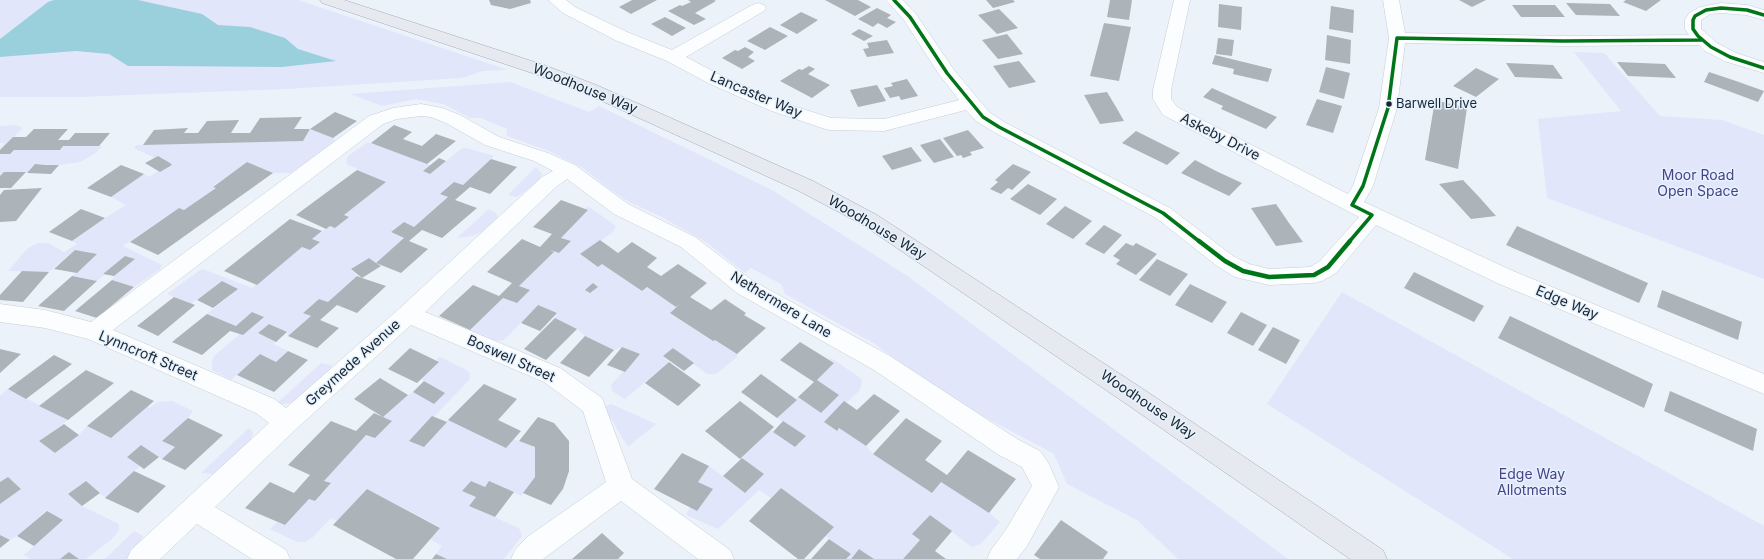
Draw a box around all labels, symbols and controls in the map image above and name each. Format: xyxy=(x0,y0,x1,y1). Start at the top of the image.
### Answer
street label: Woodhouse Way xyxy=(530,60,640,118)
street label: Lancaster Way xyxy=(708,68,804,122)
place label: Barwell Drive xyxy=(1396,96,1477,112)
marker: Barwell Drive xyxy=(1384,99,1394,109)
street label: Askeby Drive xyxy=(1177,110,1263,164)
park label: Moor Road Open Space xyxy=(1657,168,1739,200)
street label: Woodhouse Way xyxy=(825,192,929,264)
street label: Nethermere Lane xyxy=(727,268,835,342)
street label: Edge Way xyxy=(1533,282,1601,324)
street label: Greymede Avenue xyxy=(302,316,404,410)
street label: Lynncroft Street xyxy=(96,328,200,384)
street label: Boswell Street xyxy=(464,332,558,386)
street label: Woodhouse Way xyxy=(1097,367,1199,443)
park label: Edge Way Allotments xyxy=(1497,467,1567,500)

